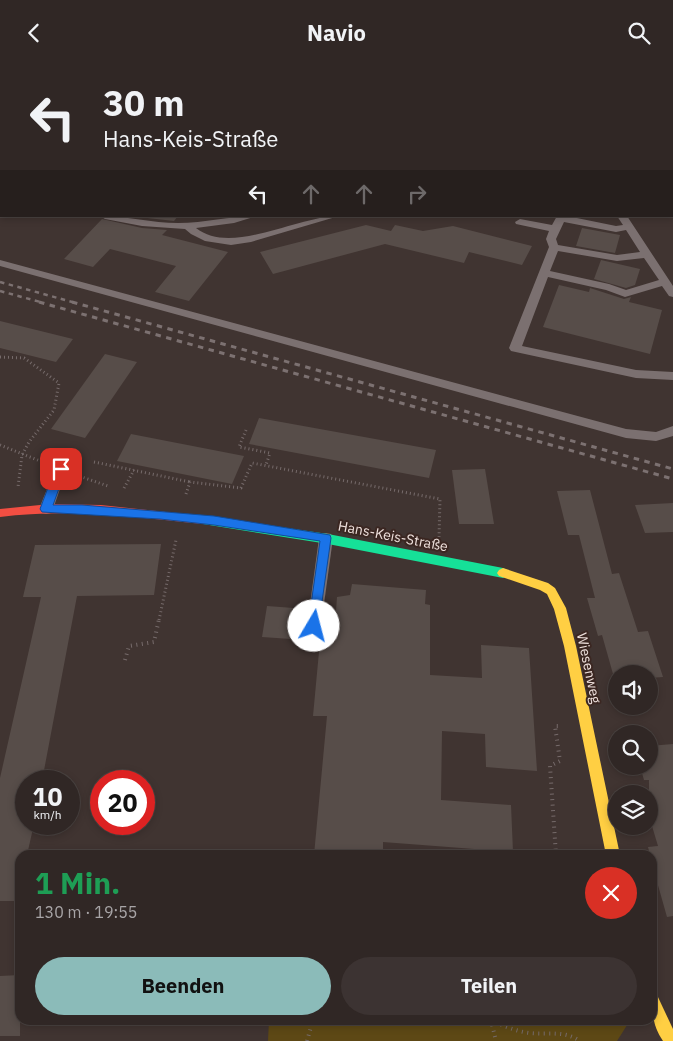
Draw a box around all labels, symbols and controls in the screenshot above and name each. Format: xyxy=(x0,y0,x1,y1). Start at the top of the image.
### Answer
text: Navio xyxy=(307,18,366,47)
icon: back xyxy=(20,19,48,47)
icon: search xyxy=(625,19,653,47)
text: 30 m xyxy=(103,80,185,126)
icon: left xyxy=(20,85,85,150)
text: Hans-Keis-Straße xyxy=(103,124,278,153)
icon: left xyxy=(244,180,272,208)
icon: ahead xyxy=(297,180,325,208)
icon: ahead xyxy=(350,180,378,208)
icon: right xyxy=(403,180,431,208)
pin xyxy=(40,448,82,490)
icon: arrive xyxy=(47,455,75,483)
street label: Hans-Keis-Straße xyxy=(337,517,450,556)
position arrow xyxy=(287,599,339,651)
street label: Wiesenweg xyxy=(573,631,605,706)
map controls xyxy=(608,665,658,835)
button: sound xyxy=(608,665,658,715)
button: search xyxy=(608,725,658,775)
speed limit sign: 20 xyxy=(90,770,155,835)
text: 10 xyxy=(32,780,63,813)
button: layers xyxy=(608,785,658,835)
text: km/h xyxy=(33,807,62,822)
text: 1 Min. xyxy=(35,863,120,902)
button: close xyxy=(585,867,637,919)
text: 130 m · 19:55 xyxy=(35,902,137,922)
button: Beenden xyxy=(35,957,331,1015)
button: Teilen xyxy=(341,957,637,1015)

